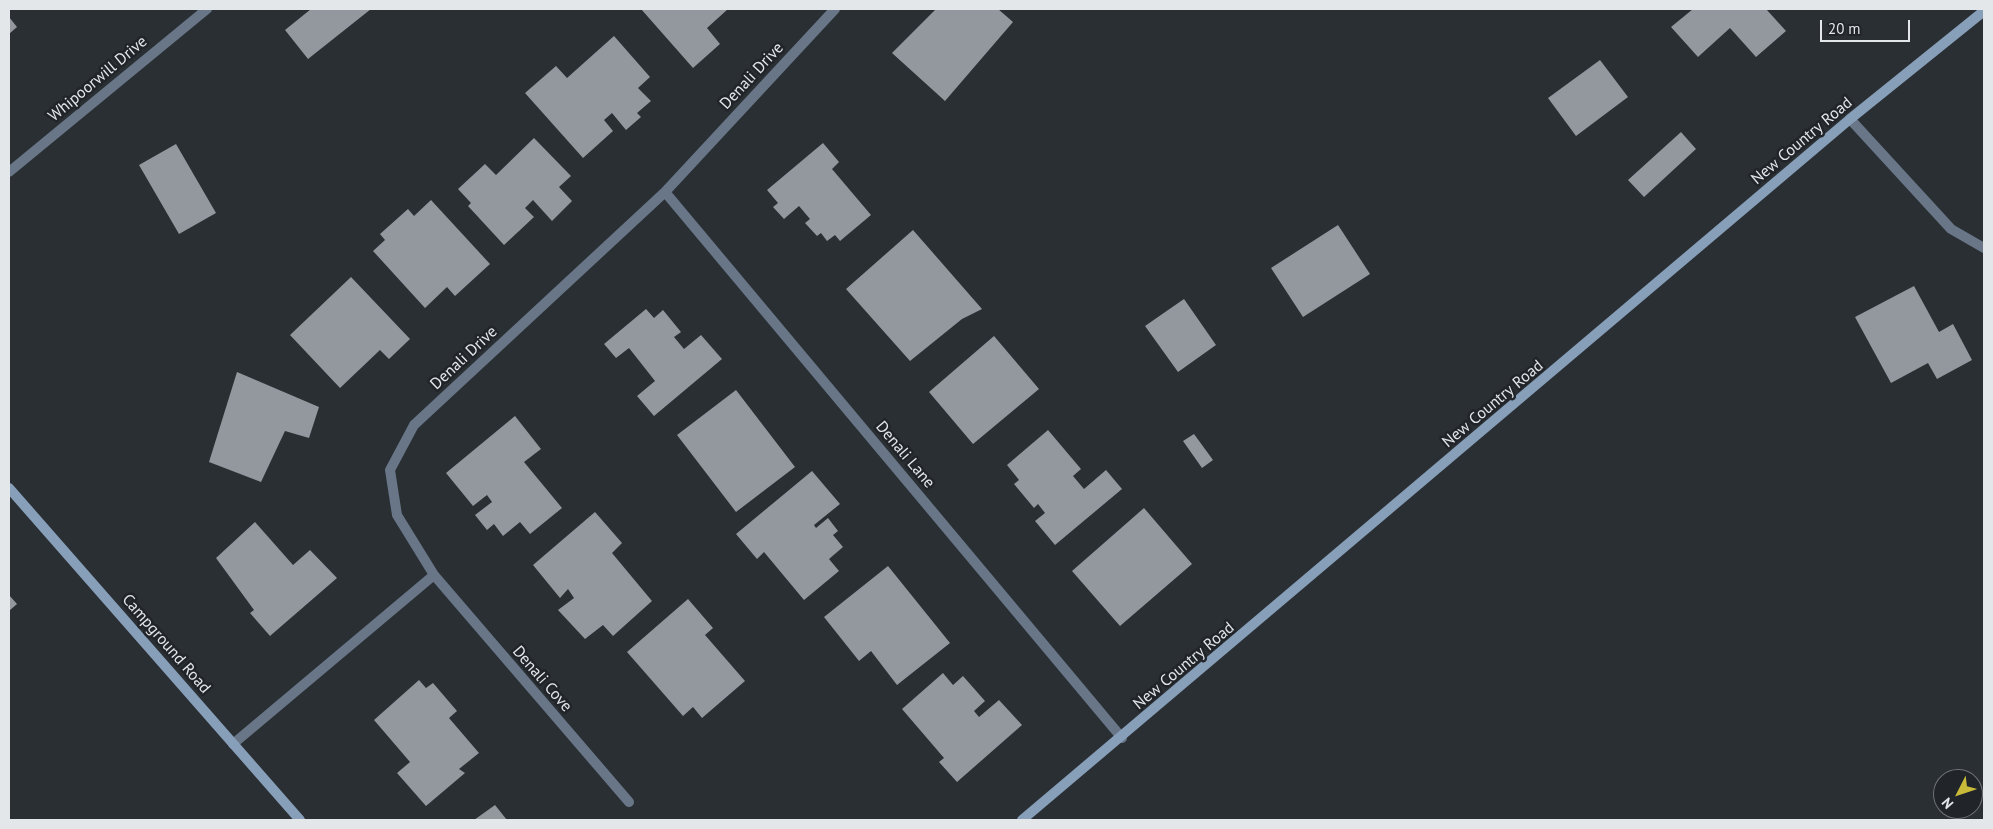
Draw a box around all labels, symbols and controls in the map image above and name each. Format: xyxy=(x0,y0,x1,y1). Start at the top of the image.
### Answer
scale bar xyxy=(1823,10,1913,42)
text: 20 m xyxy=(1828,19,1861,38)
street label: Whipoorwill Drive xyxy=(45,32,151,126)
street label: Denali Drive xyxy=(716,39,788,113)
street label: New Country Road xyxy=(1748,93,1856,189)
street label: Denali Drive xyxy=(427,322,501,394)
street label: New Country Road xyxy=(1439,356,1547,452)
street label: Denali Lane xyxy=(872,418,938,492)
street label: Campground Road xyxy=(118,590,214,698)
street label: New Country Road xyxy=(1130,618,1238,714)
street label: Denali Cove xyxy=(508,642,576,716)
north arrow xyxy=(1933,769,1983,819)
text: N xyxy=(1938,794,1957,813)

